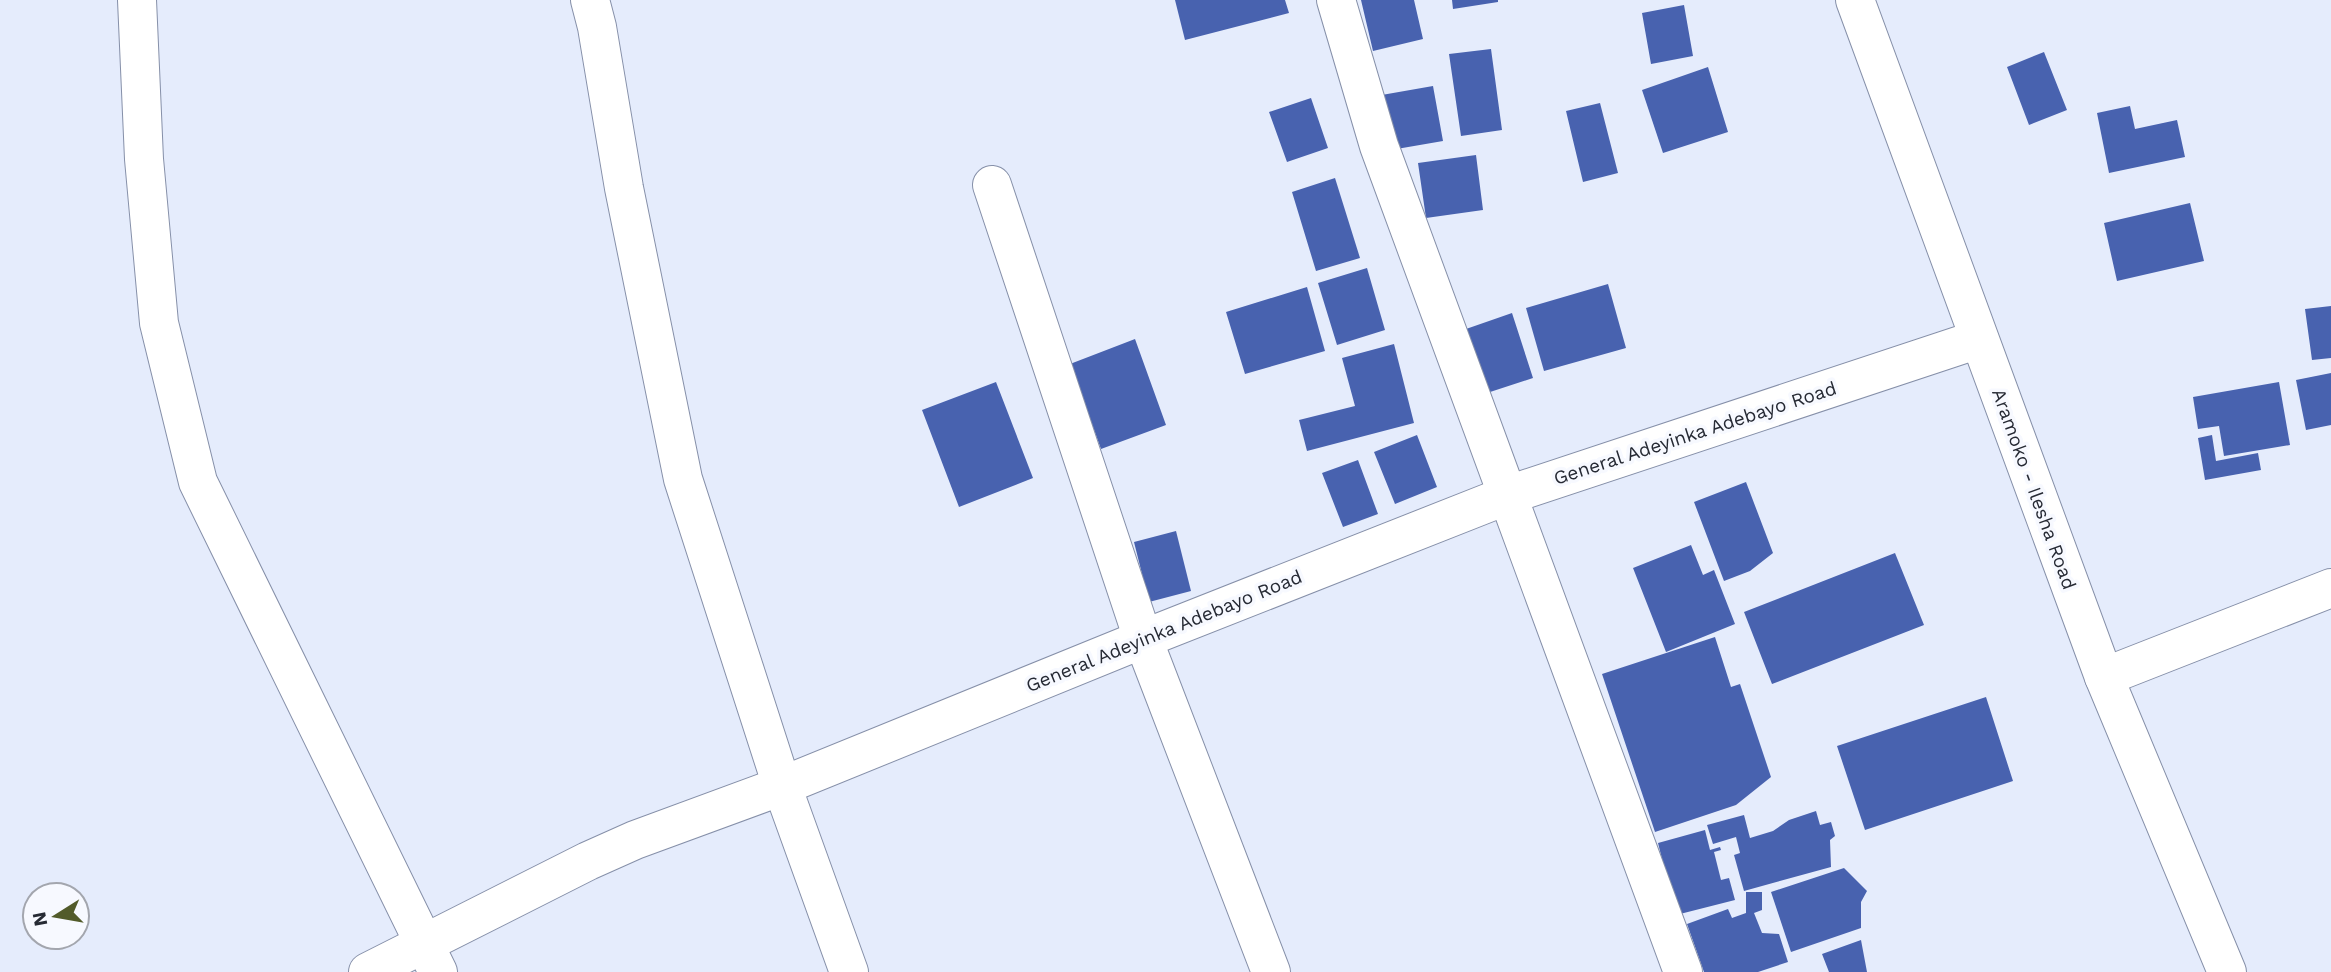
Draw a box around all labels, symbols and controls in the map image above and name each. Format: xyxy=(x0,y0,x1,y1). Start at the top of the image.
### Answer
street label: General Adeyinka Adebayo Road xyxy=(1551,376,1839,490)
street label: Aramoko - Ilesha Road xyxy=(1987,385,2081,593)
street label: General Adeyinka Adebayo Road xyxy=(1022,565,1306,697)
north arrow xyxy=(21,881,91,951)
text: N xyxy=(27,910,52,928)

